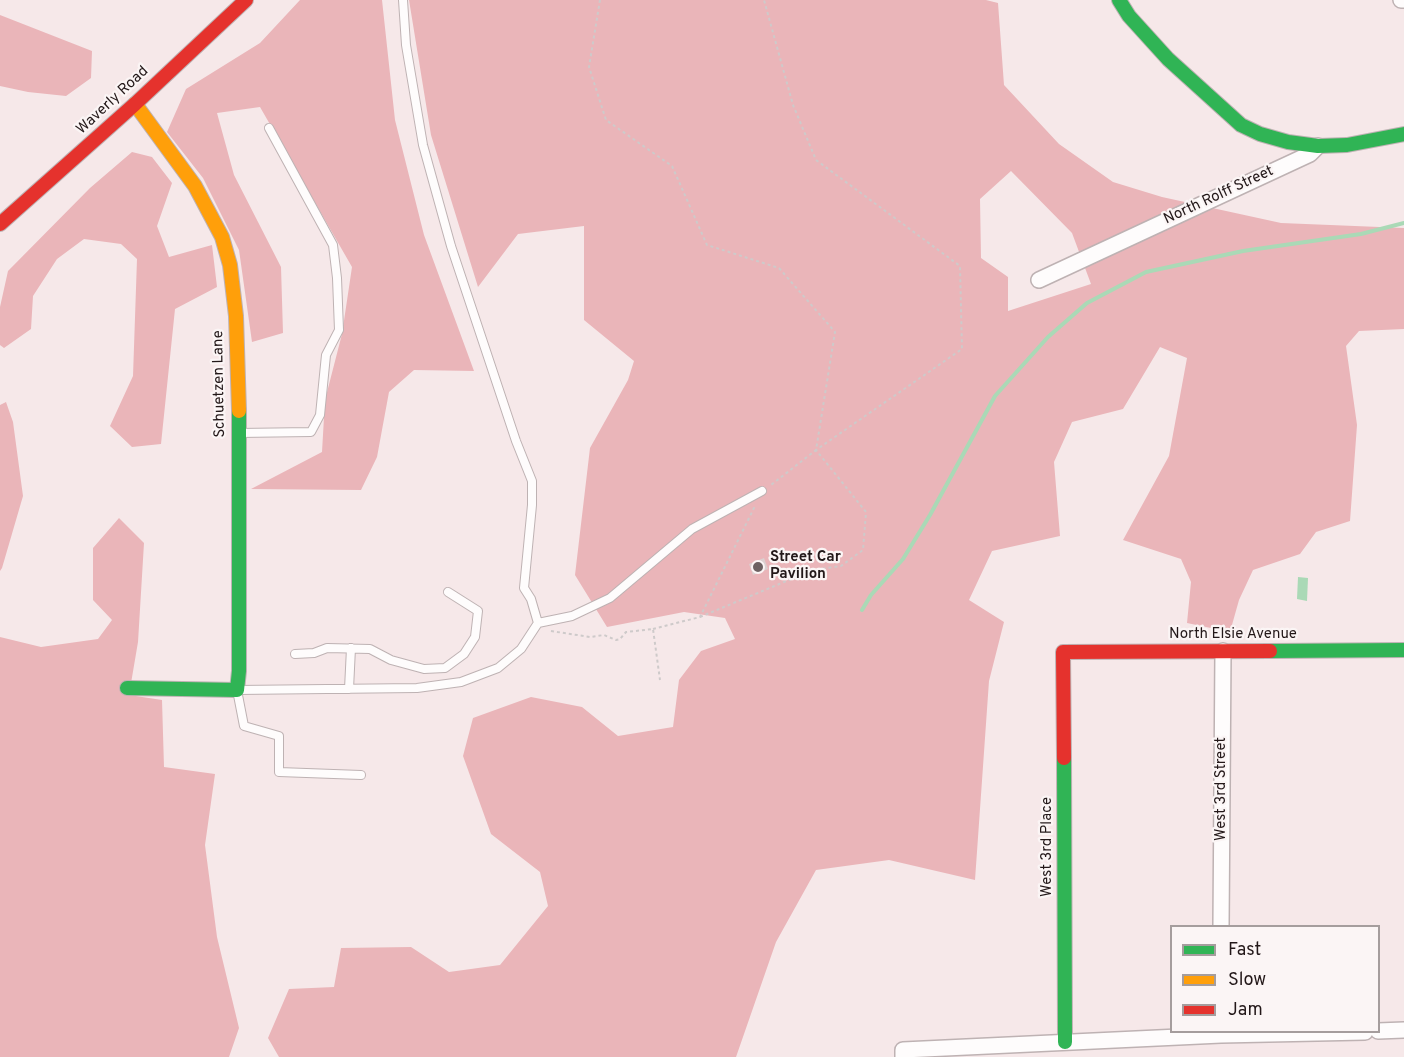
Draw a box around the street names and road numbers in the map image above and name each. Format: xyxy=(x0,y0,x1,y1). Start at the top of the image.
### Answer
street label: Waverly Road xyxy=(73,63,153,139)
street label: North Rolff Street xyxy=(1161,163,1277,229)
street label: Schuetzen Lane xyxy=(210,330,230,438)
street label: North Elsie Avenue xyxy=(1169,626,1297,644)
street label: West 3rd Street xyxy=(1213,737,1231,841)
street label: West 3rd Place xyxy=(1039,797,1057,897)

